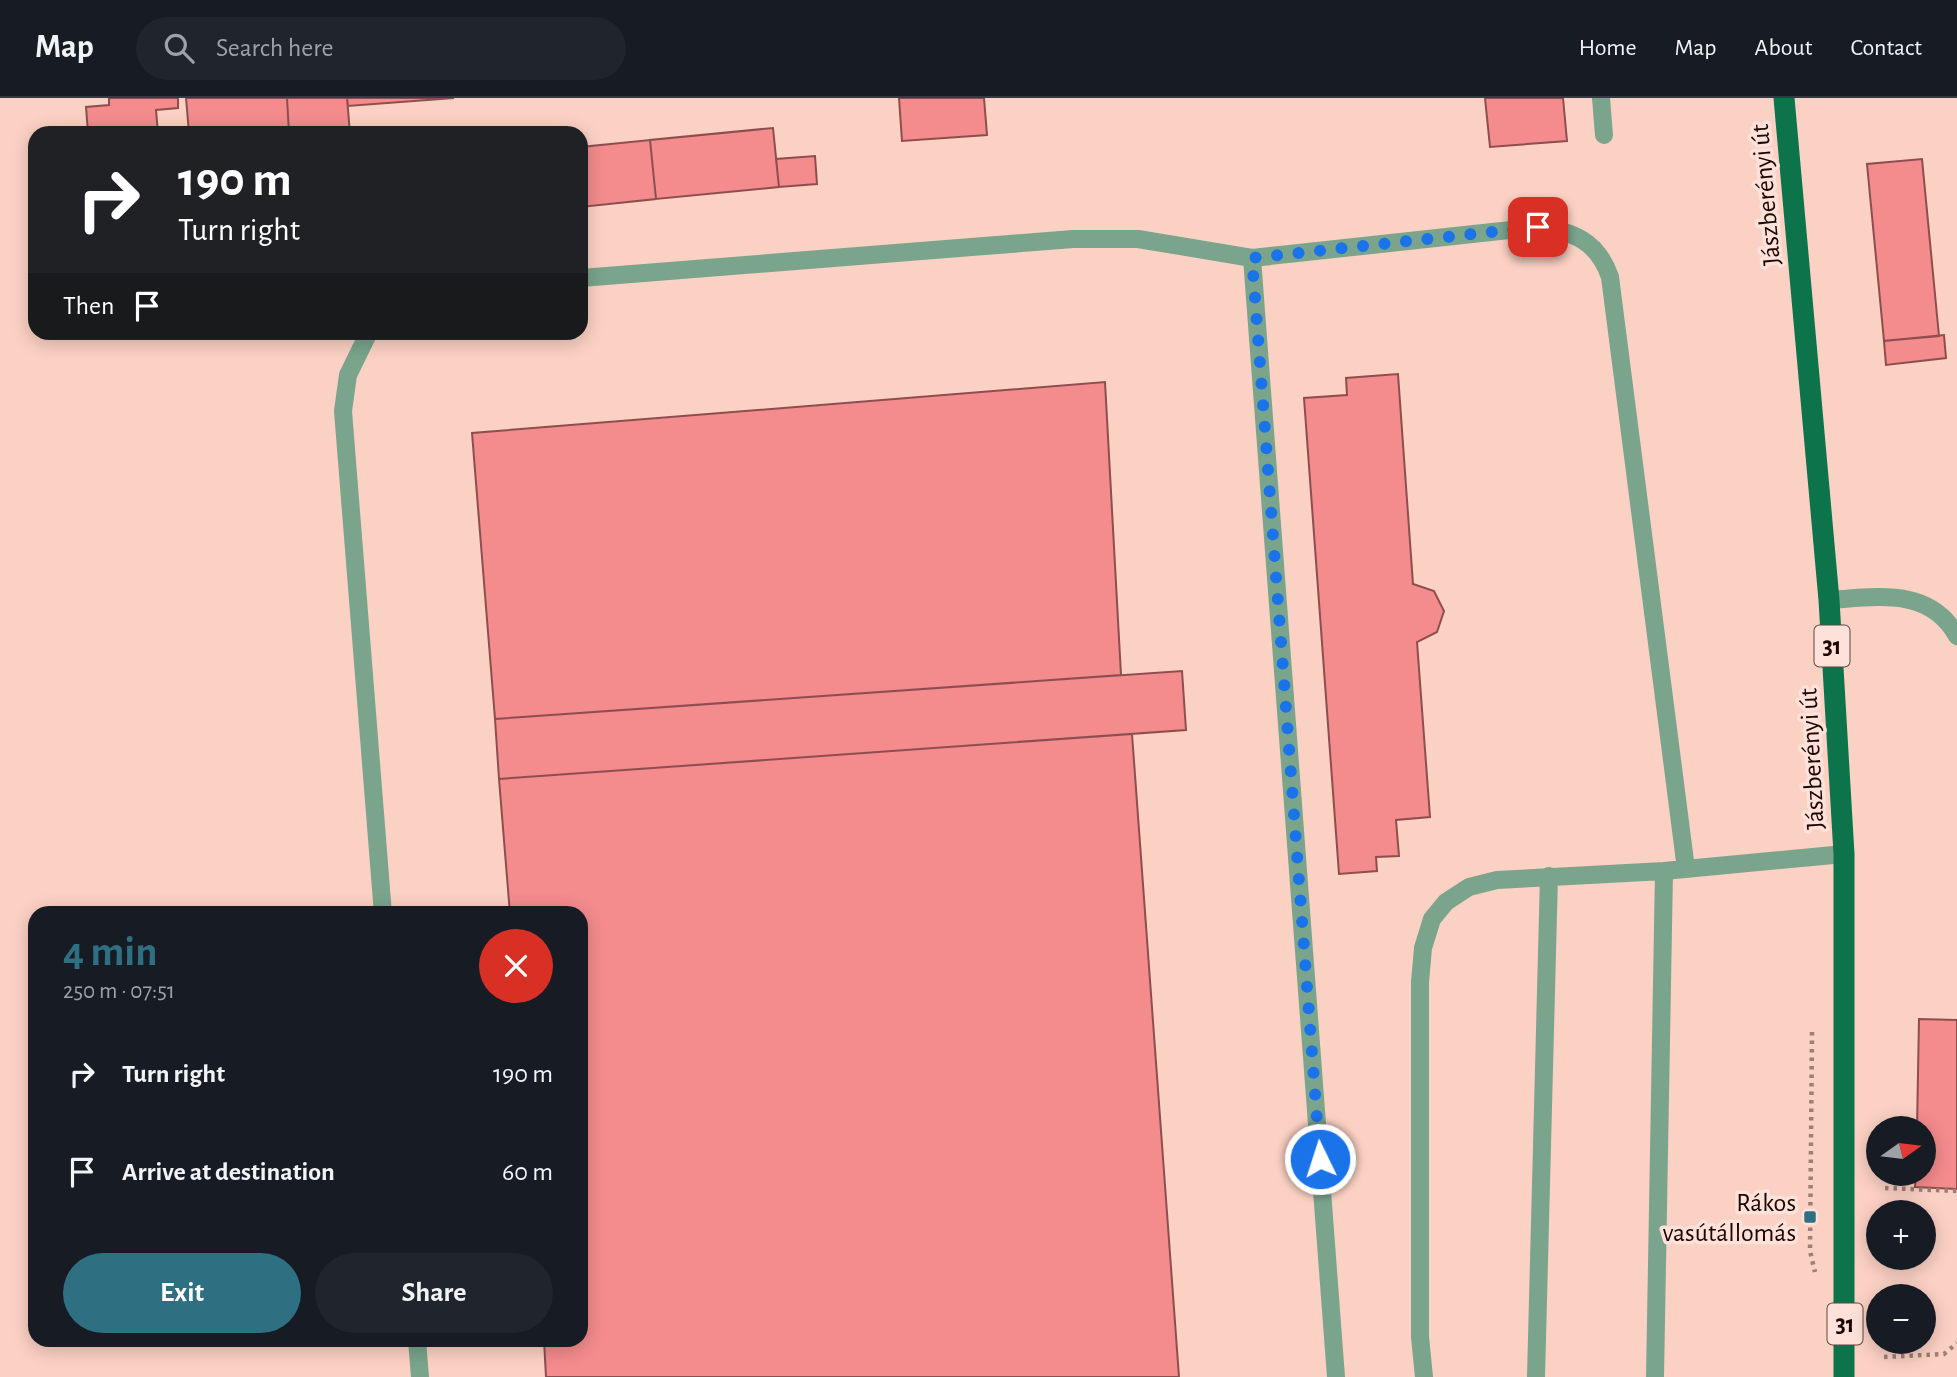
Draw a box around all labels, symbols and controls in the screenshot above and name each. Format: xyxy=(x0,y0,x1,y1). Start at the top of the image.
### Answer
search box xyxy=(136,17,626,80)
icon: search xyxy=(160,29,198,67)
text: Map xyxy=(35,31,94,64)
text: Search here xyxy=(216,35,334,61)
text: Home xyxy=(1579,36,1637,60)
text: Map xyxy=(1675,36,1717,60)
text: About xyxy=(1755,36,1812,60)
text: Contact xyxy=(1850,36,1922,60)
street label: Jászberényi út xyxy=(1747,123,1785,267)
icon: right xyxy=(63,154,154,245)
text: 190 m xyxy=(178,156,292,205)
pin xyxy=(1508,197,1568,257)
icon: arrive xyxy=(1519,208,1557,246)
text: Turn right xyxy=(178,214,300,246)
icon: arrive xyxy=(128,287,166,325)
text: Then xyxy=(63,293,114,319)
road number: 31 xyxy=(1814,626,1850,666)
street label: Jászberényi út xyxy=(1795,687,1829,830)
button: close xyxy=(479,929,553,1003)
text: 4 min xyxy=(63,931,158,973)
text: 250 m · 07:51 xyxy=(63,980,175,1003)
icon: right xyxy=(63,1055,101,1093)
text: Turn right xyxy=(122,1061,225,1087)
text: 190 m xyxy=(493,1061,553,1087)
north arrow xyxy=(1866,1116,1936,1186)
map controls xyxy=(1866,1116,1936,1354)
position arrow xyxy=(1283,1122,1357,1196)
icon: arrive xyxy=(63,1153,101,1191)
text: Arrive at destination xyxy=(122,1159,335,1185)
text: 60 m xyxy=(502,1159,553,1185)
place label: Rákos vasútállomás xyxy=(1662,1190,1796,1246)
button: + xyxy=(1866,1200,1936,1270)
marker: Rákos vasútállomás xyxy=(1802,1209,1818,1225)
button: Exit xyxy=(63,1253,301,1333)
button: Share xyxy=(315,1253,553,1333)
button: − xyxy=(1866,1284,1936,1354)
road number: 31 xyxy=(1828,1304,1862,1344)

